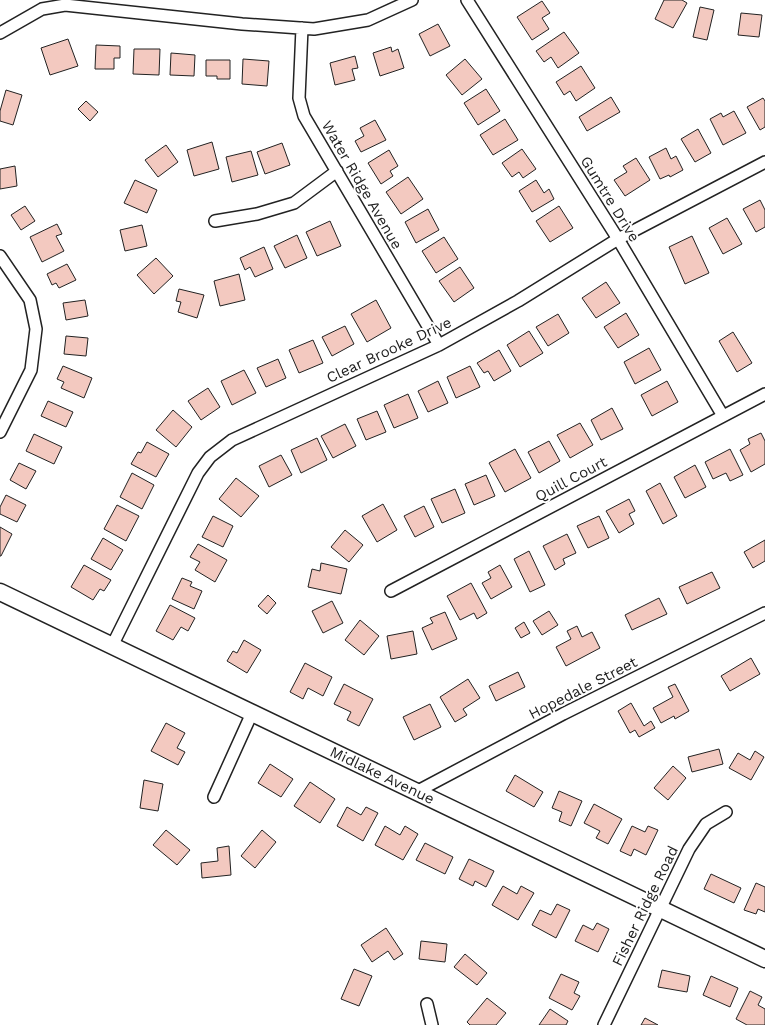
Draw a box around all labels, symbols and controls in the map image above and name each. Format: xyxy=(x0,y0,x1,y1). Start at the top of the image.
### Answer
street label: Water Ridge Avenue xyxy=(318,118,406,252)
street label: Gumtre Drive xyxy=(577,153,643,245)
street label: Clear Brooke Drive xyxy=(324,313,454,387)
street label: Quill Court xyxy=(532,452,611,505)
street label: Hopedale Street xyxy=(526,653,641,723)
street label: Midlake Avenue xyxy=(327,743,437,808)
street label: Fisher Ridge Road xyxy=(608,843,682,969)

